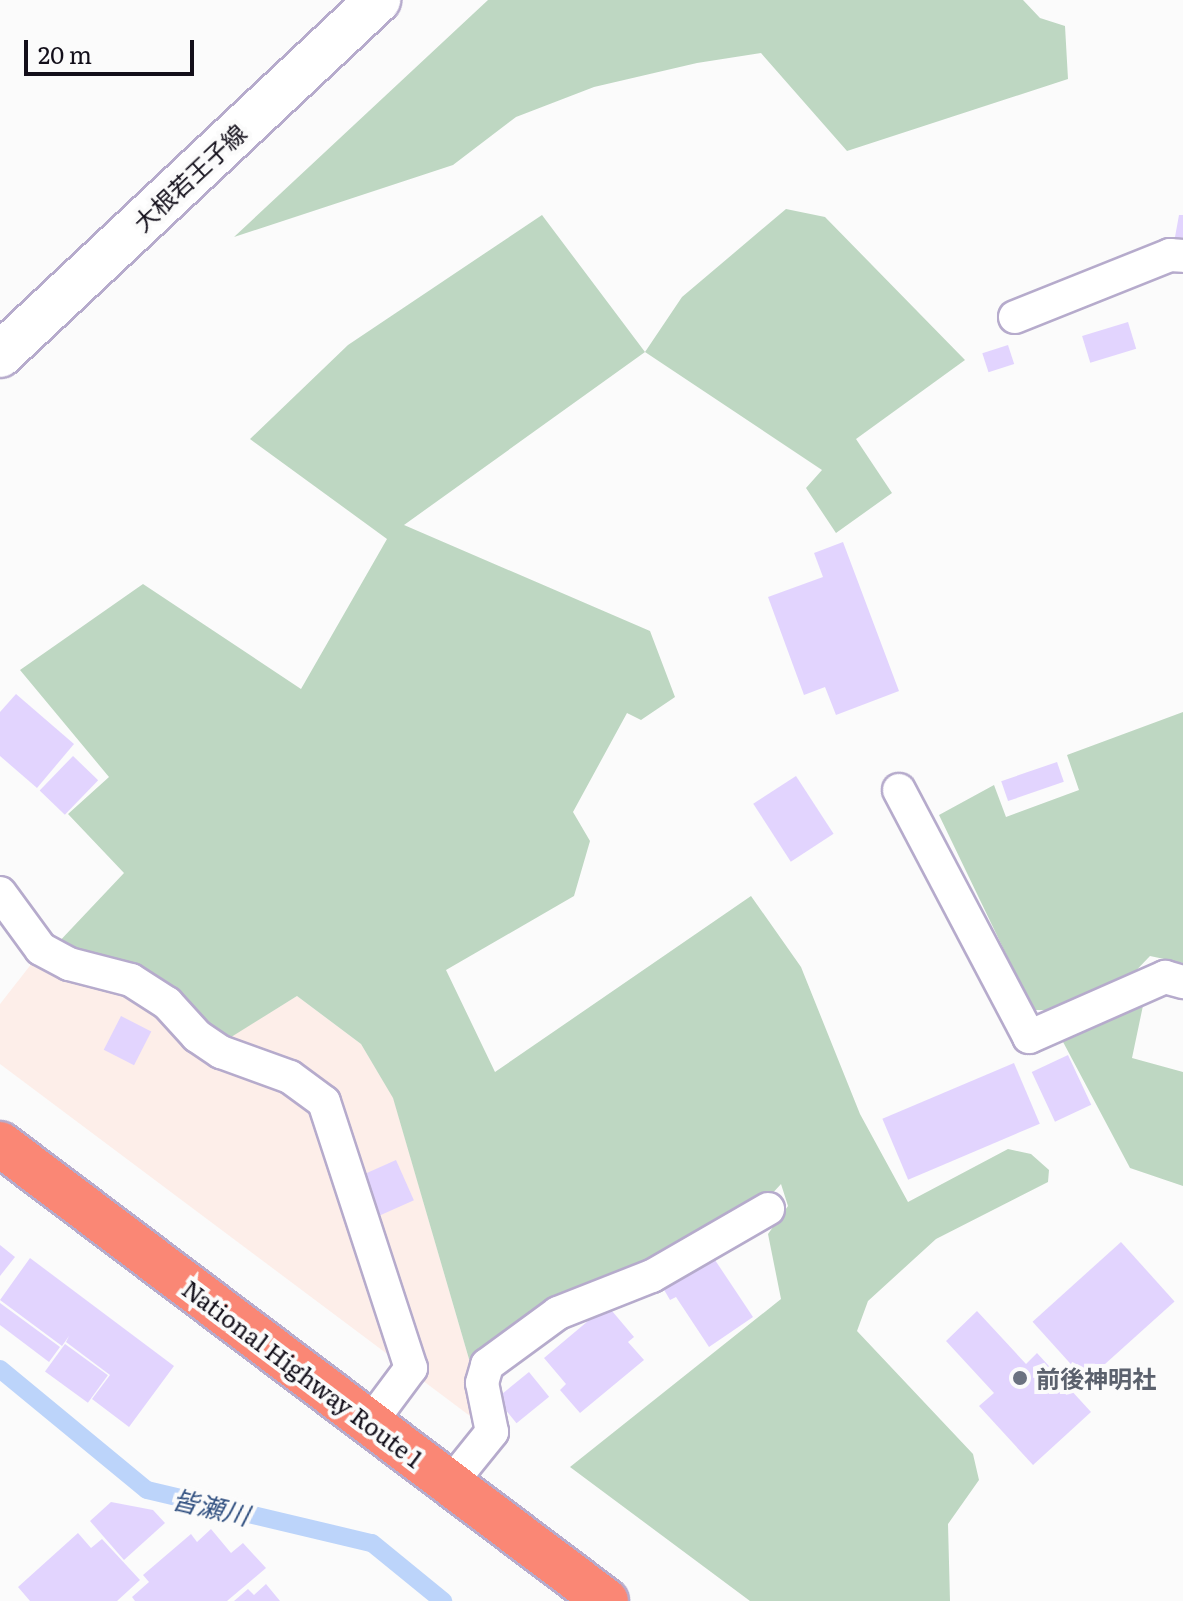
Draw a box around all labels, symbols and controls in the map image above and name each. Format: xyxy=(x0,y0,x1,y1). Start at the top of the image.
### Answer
scale bar xyxy=(28,24,198,74)
text: 20 m xyxy=(38,36,92,71)
street label: 大根若王子線 xyxy=(127,117,251,237)
street label: National Highway Route 1 xyxy=(177,1273,429,1473)
place label: 前後神明社 xyxy=(1036,1364,1156,1392)
marker: 前後神明社 xyxy=(1011,1369,1029,1387)
water label: 皆瀬川 xyxy=(169,1482,253,1530)

